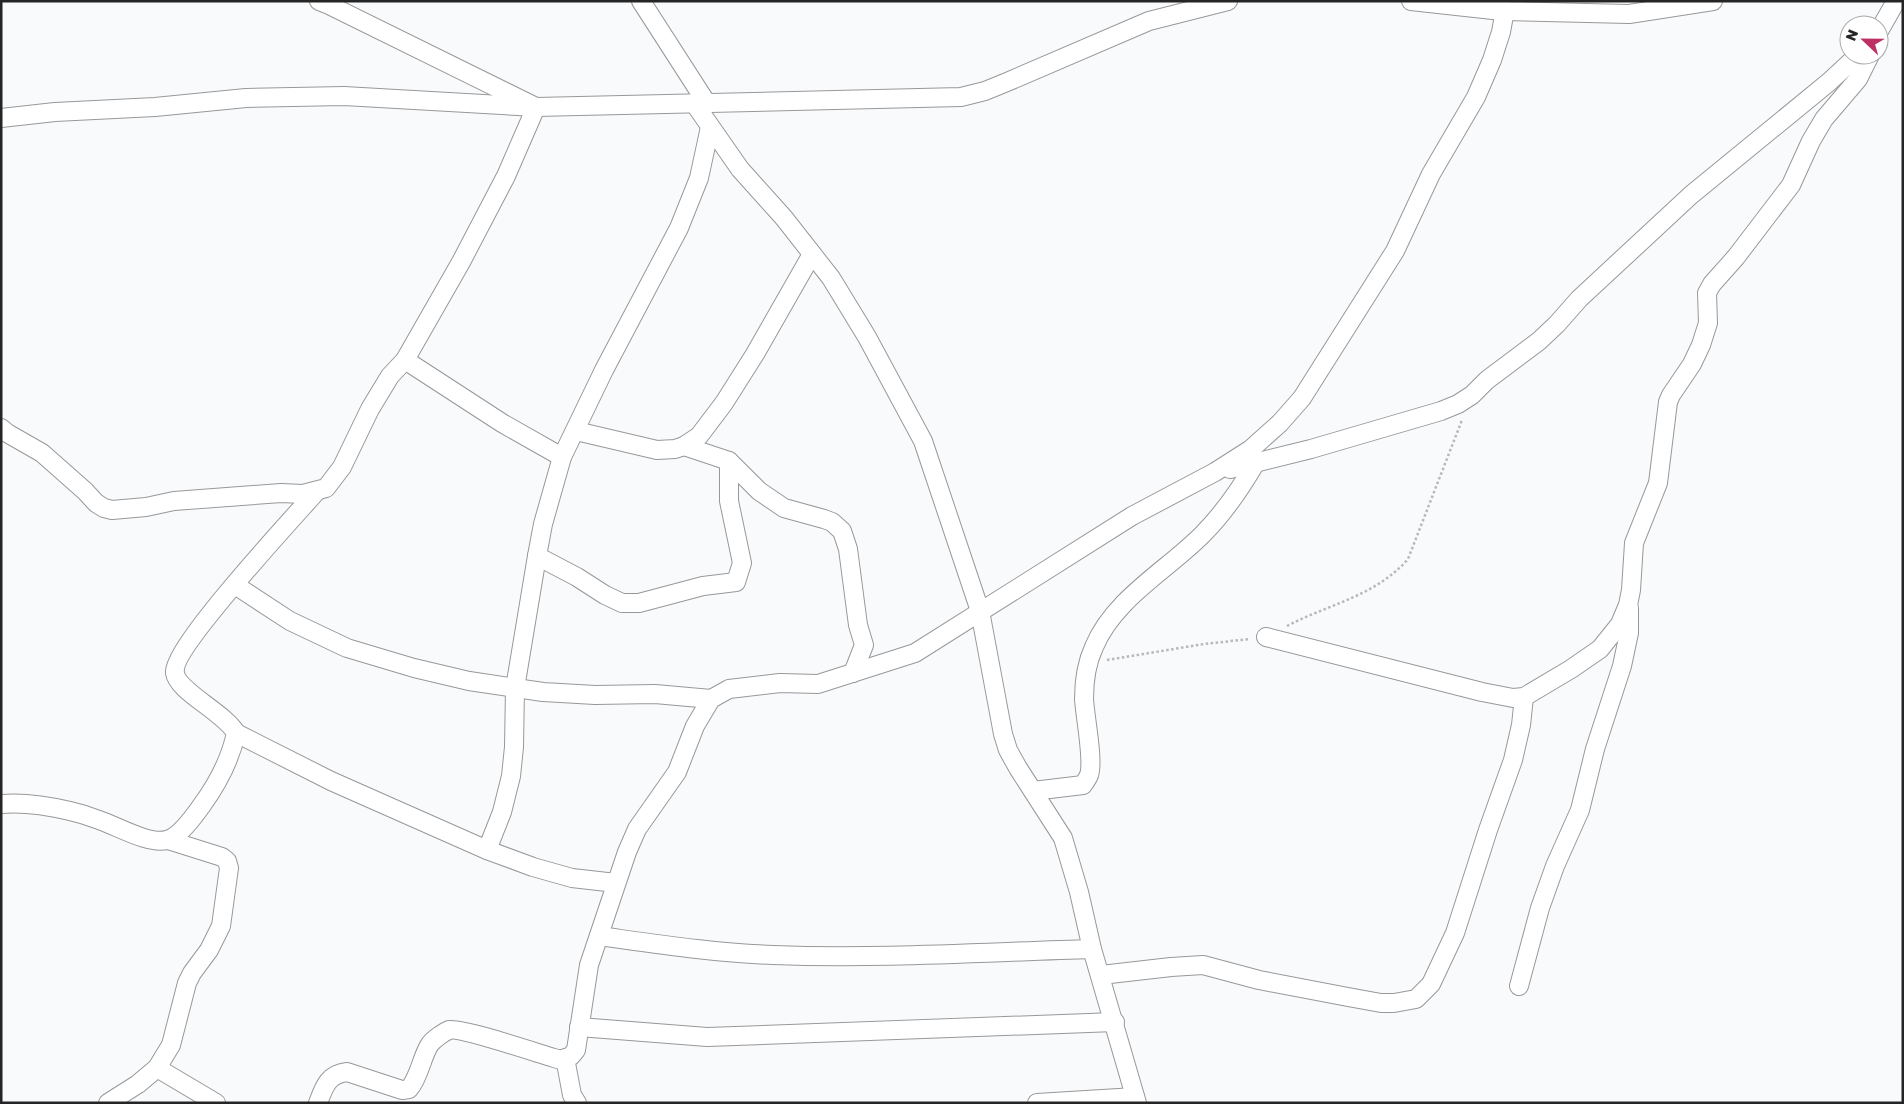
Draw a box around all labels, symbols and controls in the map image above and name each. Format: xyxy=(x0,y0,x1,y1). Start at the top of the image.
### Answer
north arrow xyxy=(1839,15,1889,65)
text: N xyxy=(1842,27,1861,43)

